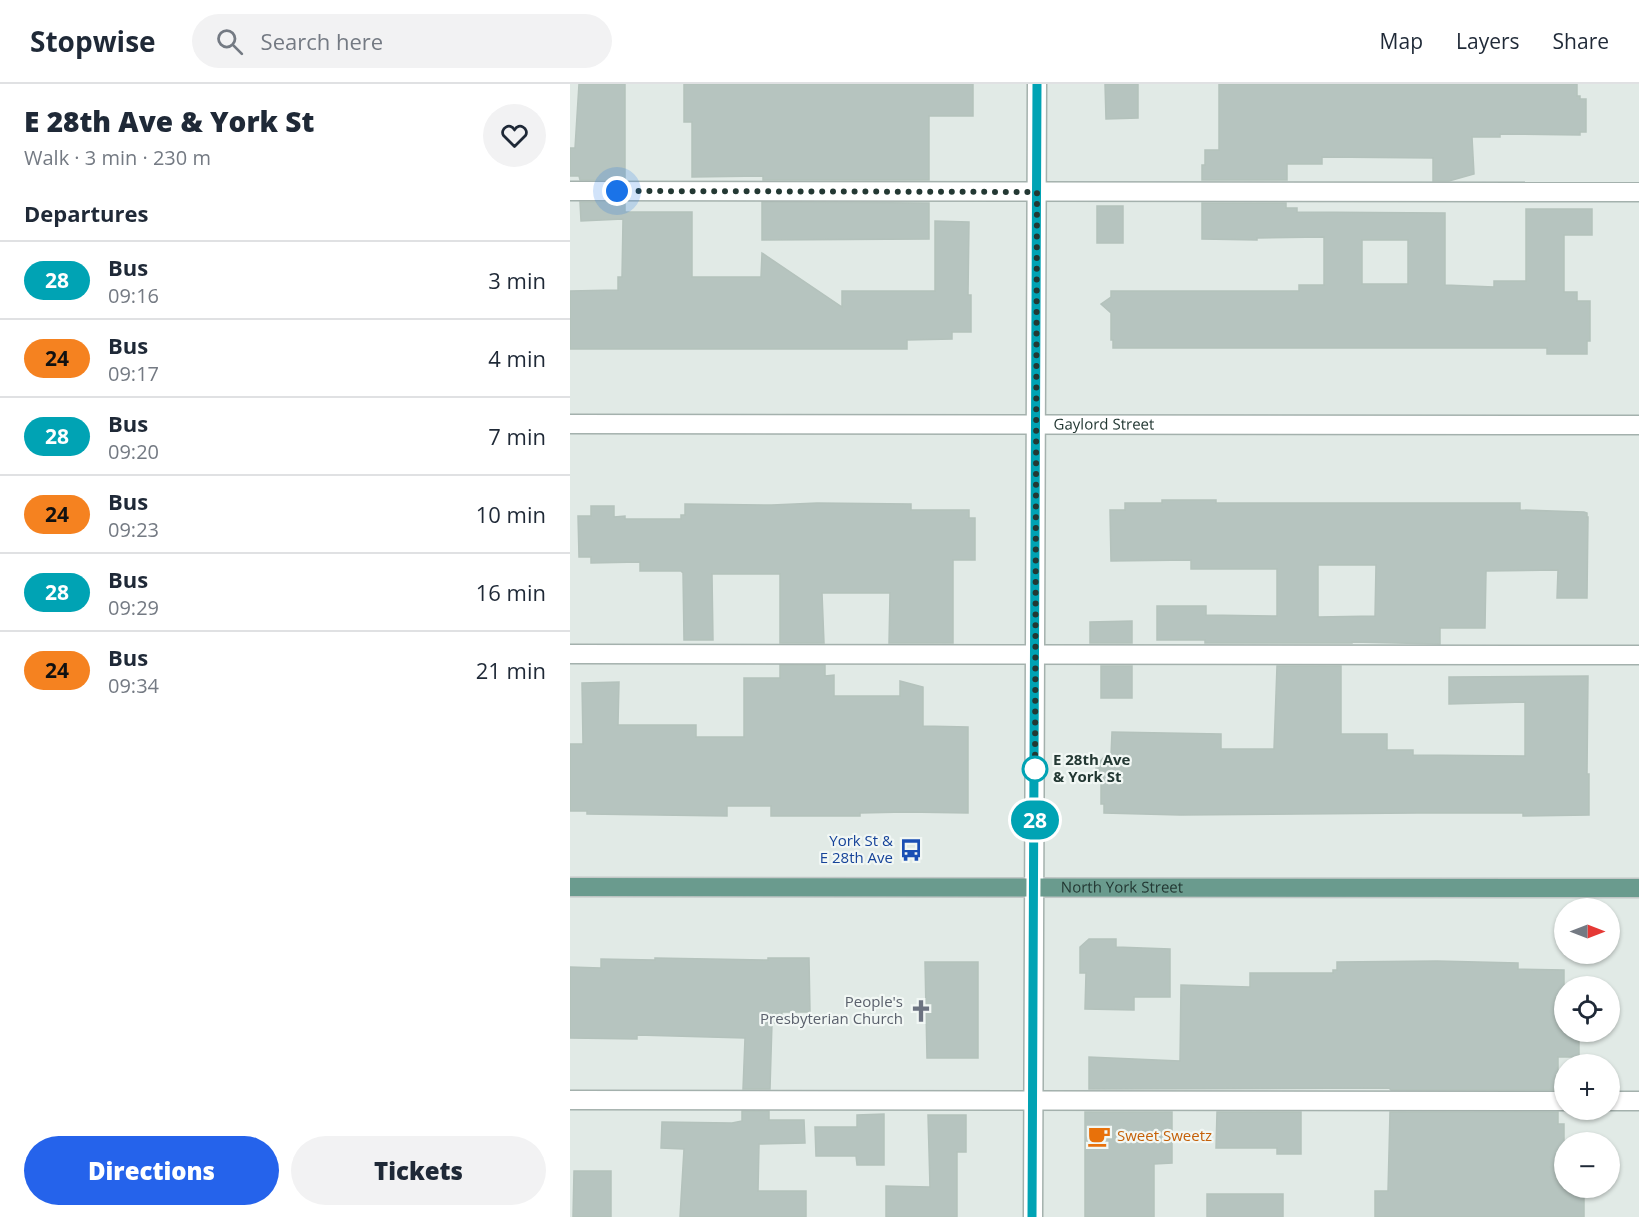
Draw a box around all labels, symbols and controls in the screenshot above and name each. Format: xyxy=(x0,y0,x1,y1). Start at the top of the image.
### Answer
search box xyxy=(192,14,612,68)
text: Stopwise xyxy=(30,22,156,60)
icon: search xyxy=(213,25,246,58)
text: Search here xyxy=(261,26,383,56)
text: Map xyxy=(1380,27,1423,55)
text: Layers xyxy=(1456,27,1520,55)
text: Share xyxy=(1553,27,1609,55)
text: E 28th Ave & York St xyxy=(24,102,314,140)
button: heart xyxy=(483,104,546,167)
text: Walk · 3 min · 230 m xyxy=(24,144,211,171)
your location xyxy=(602,176,632,206)
text: Departures xyxy=(24,198,148,228)
text: Bus xyxy=(108,252,148,282)
text: 3 min xyxy=(488,265,546,295)
text: 28 xyxy=(45,266,69,294)
text: 09:16 xyxy=(108,282,159,309)
text: Bus xyxy=(108,330,148,360)
text: 4 min xyxy=(488,343,546,373)
text: 24 xyxy=(45,344,69,372)
text: 09:17 xyxy=(108,360,159,387)
text: Bus xyxy=(108,408,148,438)
street label: Gaylord Street xyxy=(1054,413,1154,434)
text: 7 min xyxy=(488,421,546,451)
text: 28 xyxy=(45,422,69,450)
text: 09:20 xyxy=(108,438,159,465)
text: Bus xyxy=(108,486,148,516)
text: 10 min xyxy=(476,499,546,529)
text: 24 xyxy=(45,500,69,528)
text: 09:23 xyxy=(108,516,159,543)
text: Bus xyxy=(108,564,148,594)
text: 16 min xyxy=(476,577,546,607)
text: 28 xyxy=(45,578,69,606)
text: 09:29 xyxy=(108,594,159,621)
text: Bus xyxy=(108,642,148,672)
text: 21 min xyxy=(476,655,546,685)
text: 24 xyxy=(45,656,69,684)
text: 09:34 xyxy=(108,672,159,699)
place label: E 28th Ave & York St xyxy=(1053,749,1131,786)
marker: E 28th Ave & York St xyxy=(1022,756,1048,782)
line badge: 28 xyxy=(1008,800,1062,840)
text: 28 xyxy=(1023,806,1047,834)
place label: York St & E 28th Ave xyxy=(820,830,893,867)
bus stop icon: York St & E 28th Ave xyxy=(898,837,924,863)
street label: North York Street xyxy=(1061,876,1183,897)
north arrow xyxy=(1554,898,1620,964)
map controls xyxy=(1554,898,1620,1198)
button: locate xyxy=(1554,976,1620,1042)
place label: People's Presbyterian Church xyxy=(760,991,903,1028)
church icon: People's Presbyterian Church xyxy=(908,998,934,1024)
button: + xyxy=(1554,1054,1620,1120)
cafe icon: Sweet Sweetz xyxy=(1086,1123,1112,1149)
place label: Sweet Sweetz xyxy=(1117,1125,1212,1145)
button: − xyxy=(1554,1132,1620,1198)
button: Directions xyxy=(24,1136,279,1205)
button: Tickets xyxy=(291,1136,546,1205)

